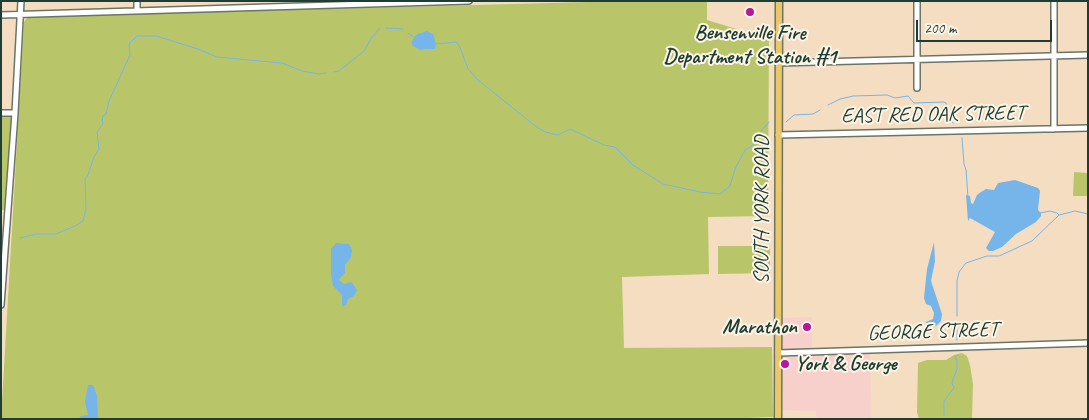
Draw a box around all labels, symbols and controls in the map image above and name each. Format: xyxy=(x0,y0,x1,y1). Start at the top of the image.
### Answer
marker: Bensenville Fire Department Station #1 xyxy=(744,6,756,18)
scale bar xyxy=(919,10,1055,42)
text: 200 m xyxy=(924,19,956,38)
place label: Bensenville Fire Department Station #1 xyxy=(664,20,836,70)
street label: EAST RED OAK STREET xyxy=(841,101,1025,129)
street label: SOUTH YORK ROAD xyxy=(749,136,775,284)
place label: Marathon xyxy=(722,314,797,340)
street label: GEORGE STREET xyxy=(867,317,999,347)
marker: Marathon xyxy=(801,321,813,333)
place label: York & George xyxy=(795,351,897,377)
marker: York & George xyxy=(779,358,791,370)

